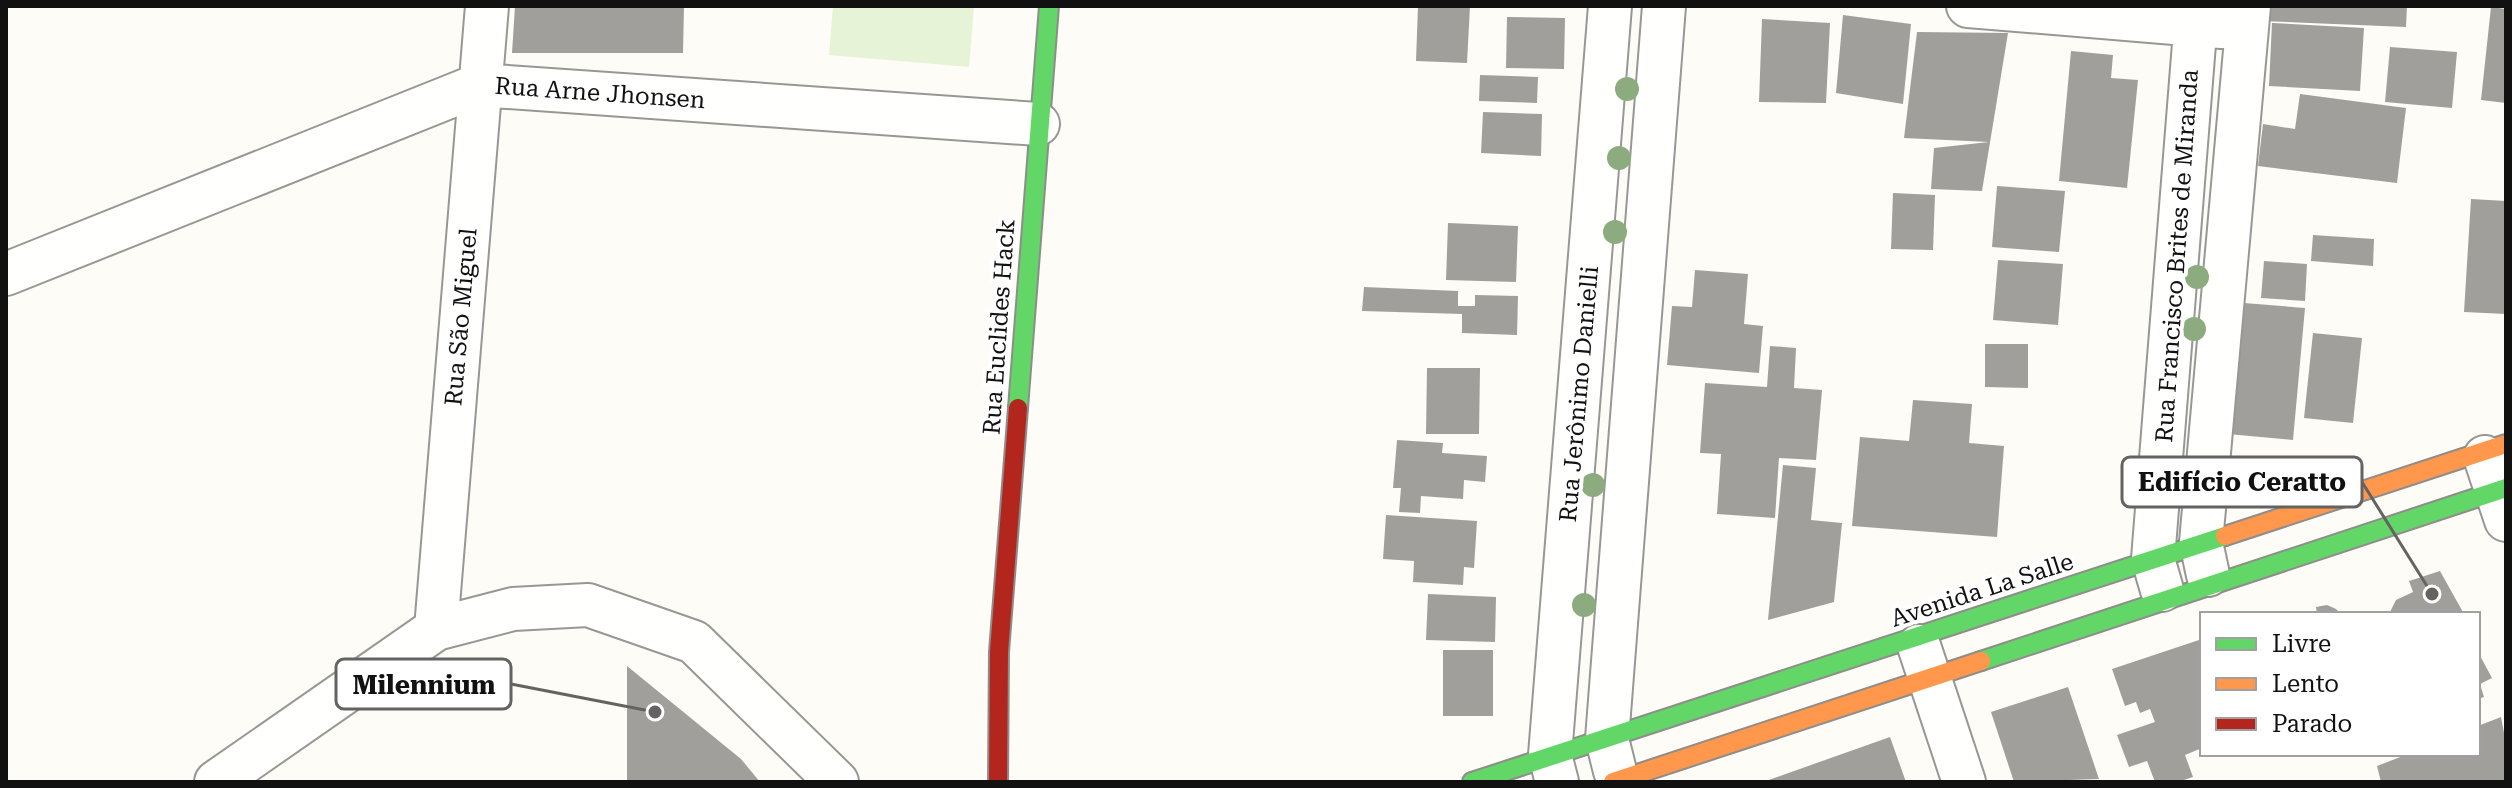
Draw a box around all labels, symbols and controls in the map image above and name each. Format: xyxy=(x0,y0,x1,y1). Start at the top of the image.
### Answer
street label: Rua Francisco Brites de Miranda xyxy=(2150,69,2204,443)
street label: Rua Arne Jhonsen xyxy=(494,72,706,114)
street label: Rua Euclides Hack xyxy=(977,218,1021,436)
street label: Rua São Miguel xyxy=(439,227,483,407)
street label: Rua Jerônimo Danielli xyxy=(1554,264,1604,523)
callout: Edifício Ceratto xyxy=(2122,457,2362,507)
text: Edifício Ceratto xyxy=(2138,467,2346,497)
street label: Avenida La Salle xyxy=(1887,547,2077,633)
legend xyxy=(2200,612,2480,756)
text: Livre xyxy=(2272,630,2331,658)
callout: Milennium xyxy=(336,659,511,709)
text: Milennium xyxy=(352,670,496,700)
text: Lento xyxy=(2272,670,2339,698)
text: Parado xyxy=(2272,710,2352,738)

